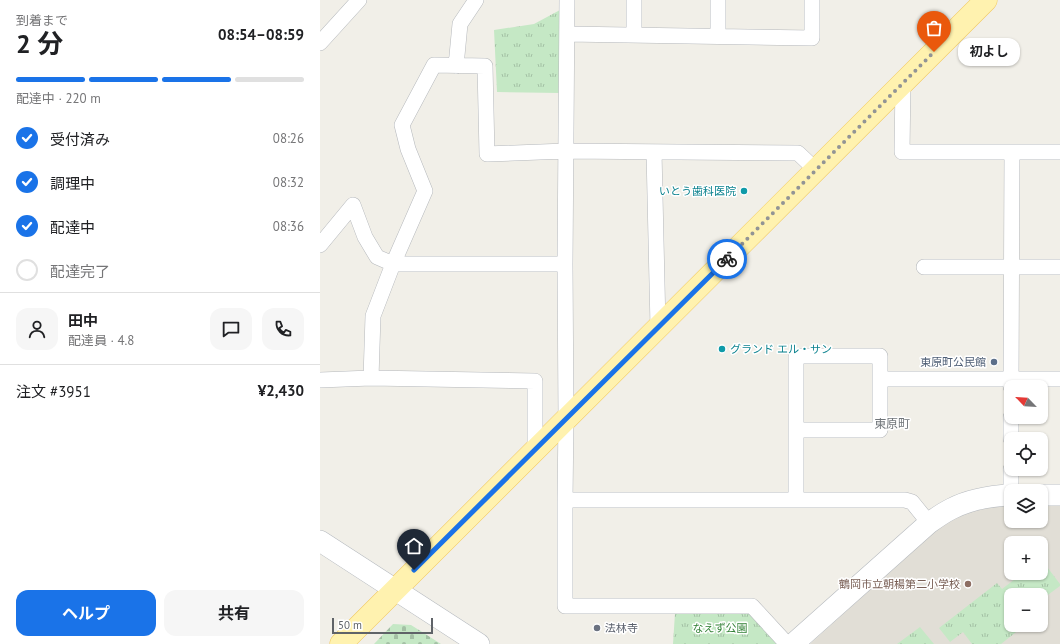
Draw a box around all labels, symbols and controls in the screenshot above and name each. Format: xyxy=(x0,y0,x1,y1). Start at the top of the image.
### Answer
pin xyxy=(917,11,951,52)
text: 到着まで xyxy=(16,12,68,29)
icon: bag xyxy=(923,17,945,39)
text: 08:54–08:59 xyxy=(218,25,304,44)
text: 2 分 xyxy=(16,27,63,60)
callout: 初よし xyxy=(958,38,1020,66)
text: 初よし xyxy=(969,43,1009,60)
text: 配達中 · 220 m xyxy=(16,90,101,107)
icon: check xyxy=(16,127,38,149)
text: 受付済み xyxy=(50,130,110,149)
text: 08:26 xyxy=(273,130,304,147)
icon: check xyxy=(16,171,38,193)
text: 調理中 xyxy=(50,174,95,193)
text: 08:32 xyxy=(273,174,304,191)
place label: いとう歯科医院 xyxy=(659,184,736,198)
marker: いとう歯科医院 xyxy=(739,186,749,196)
icon: check xyxy=(16,215,38,237)
text: 配達中 xyxy=(50,218,95,237)
text: 08:36 xyxy=(273,218,304,235)
courier xyxy=(707,239,747,279)
icon: bike xyxy=(716,248,738,270)
text: 配達完了 xyxy=(50,262,110,281)
button: person xyxy=(16,308,58,350)
button: chat xyxy=(210,308,252,350)
button: phone xyxy=(262,308,304,350)
text: 田中 xyxy=(68,311,98,330)
text: 配達員 · 4.8 xyxy=(68,332,134,349)
place label: グランド エル・サン xyxy=(730,342,832,356)
marker: グランド エル・サン xyxy=(717,344,727,354)
place label: 東原町公民館 xyxy=(920,355,986,369)
marker: 東原町公民館 xyxy=(989,357,999,367)
north arrow xyxy=(1004,380,1048,424)
map controls xyxy=(1004,380,1048,632)
text: ¥2,430 xyxy=(258,381,304,400)
text: 注文 #3951 xyxy=(16,382,91,401)
district label: 東原町 xyxy=(874,416,910,431)
button: locate xyxy=(1004,432,1048,476)
button: layers xyxy=(1004,484,1048,528)
pin xyxy=(397,529,431,570)
icon: home xyxy=(403,535,425,557)
button: + xyxy=(1004,536,1048,580)
place label: 鶴岡市立朝楊第二小学校 xyxy=(839,577,960,591)
marker: 鶴岡市立朝楊第二小学校 xyxy=(963,579,973,589)
button: − xyxy=(1004,588,1048,632)
button: ヘルプ xyxy=(16,590,156,636)
button: 共有 xyxy=(164,590,304,636)
scale bar xyxy=(332,616,433,635)
text: 50 m xyxy=(338,618,362,632)
place label: 法林寺 xyxy=(605,621,638,635)
park label: なえず公園 xyxy=(693,621,748,635)
marker: 法林寺 xyxy=(592,623,602,633)

